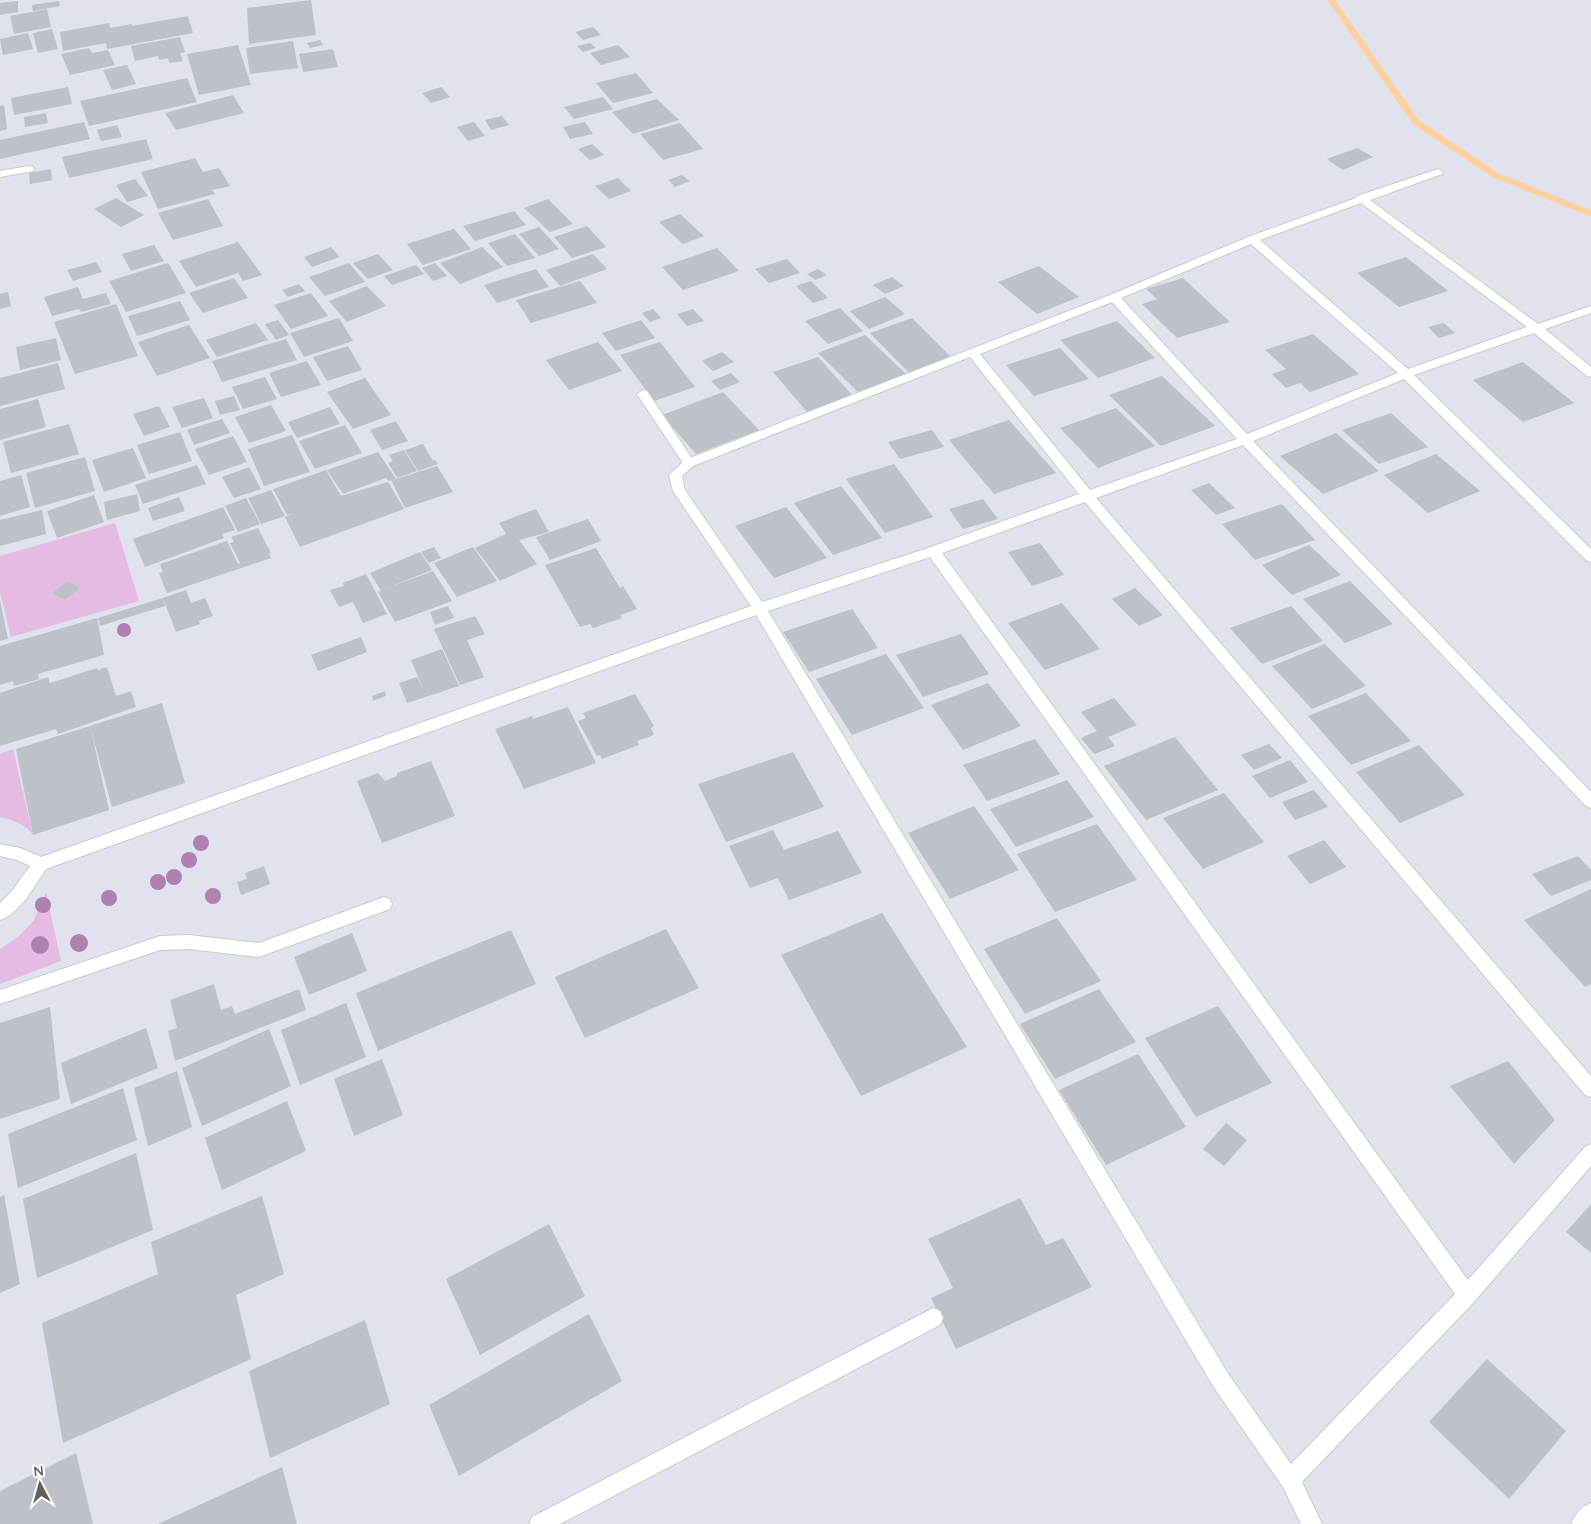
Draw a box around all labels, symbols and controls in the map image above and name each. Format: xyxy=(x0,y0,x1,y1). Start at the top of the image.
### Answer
north arrow xyxy=(15,1459,65,1509)
text: N xyxy=(33,1462,45,1481)

